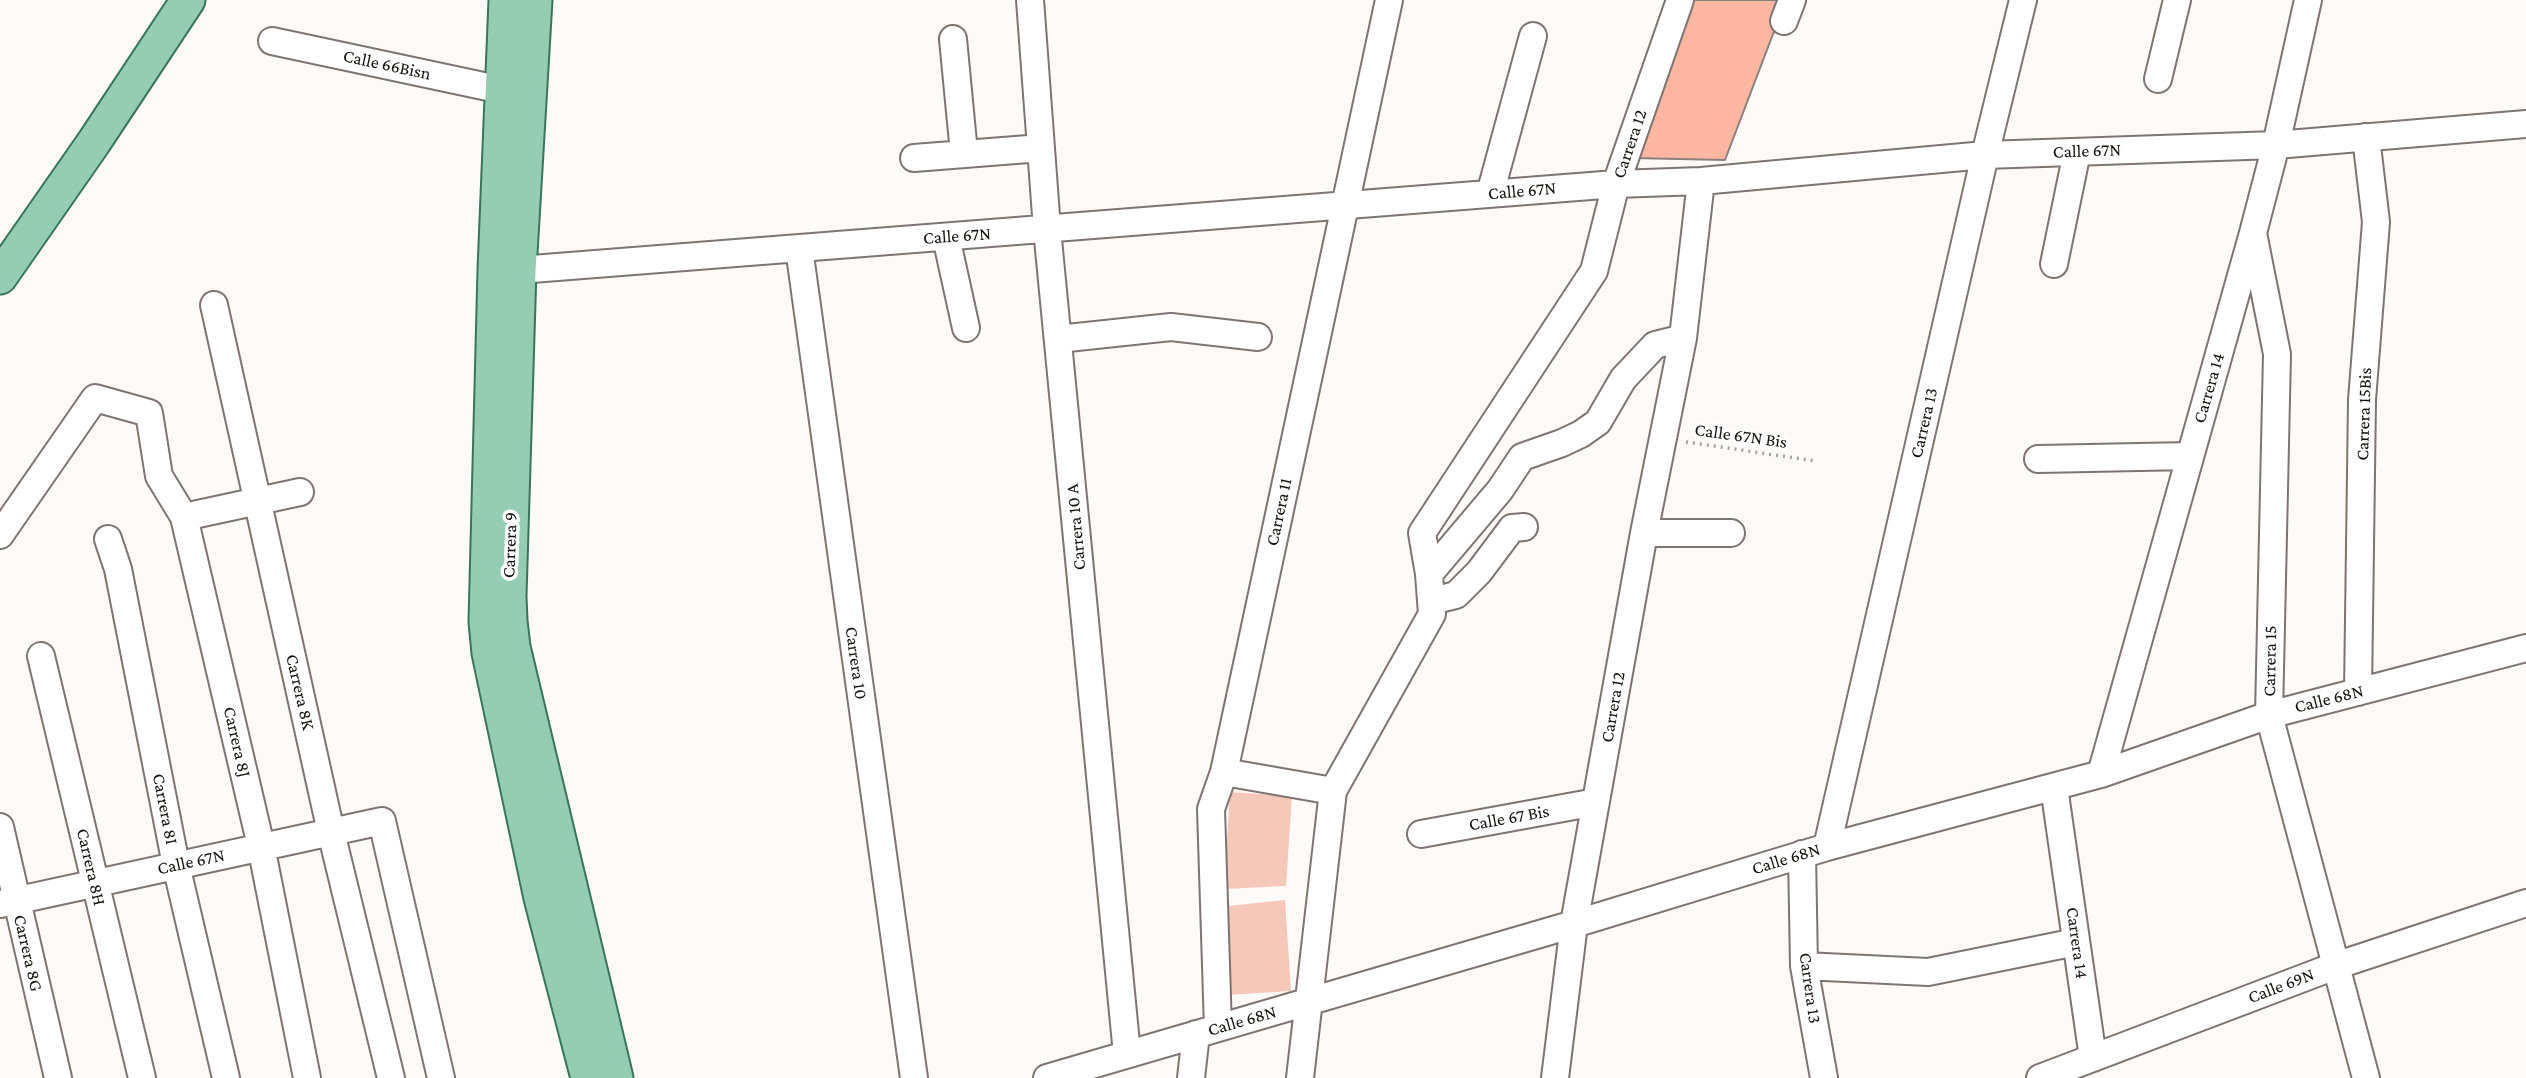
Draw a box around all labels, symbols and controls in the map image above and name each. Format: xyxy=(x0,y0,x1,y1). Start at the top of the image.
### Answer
street label: Calle 66Bisn xyxy=(341,45,433,85)
street label: Carrera 12 xyxy=(1608,107,1652,181)
street label: Calle 67N xyxy=(2053,139,2121,163)
street label: Calle 67N xyxy=(1487,177,1557,205)
street label: Calle 67N xyxy=(922,223,992,249)
street label: Carrera 14 xyxy=(2189,350,2229,426)
street label: Carrera 15Bis xyxy=(2352,367,2376,461)
street label: Carrera 13 xyxy=(1905,386,1943,460)
street label: Calle 67N Bis xyxy=(1693,419,1789,453)
street label: Carrera 11 xyxy=(1261,476,1297,548)
street label: Carrera 10 A xyxy=(1061,483,1091,571)
street label: Carrera 9 xyxy=(498,512,522,578)
street label: Carrera 10 xyxy=(840,625,872,701)
street label: Carrera 15 xyxy=(2259,625,2281,697)
street label: Carrera 8K xyxy=(281,652,319,732)
street label: Carrera 12 xyxy=(1596,670,1630,744)
street label: Calle 68N xyxy=(2292,680,2366,718)
street label: Carrera 8J xyxy=(218,704,256,780)
street label: Carrera 8I xyxy=(148,772,182,846)
street label: Calle 67 Bis xyxy=(1467,800,1551,836)
street label: Carrera 8H xyxy=(72,826,110,908)
street label: Calle 68N xyxy=(1749,838,1823,880)
street label: Calle 67N xyxy=(155,844,227,880)
street label: Carrera 14 xyxy=(2061,906,2093,980)
street label: Carrera 8G xyxy=(9,913,47,993)
street label: Carrera 13 xyxy=(1794,951,1826,1025)
street label: Calle 69N xyxy=(2245,964,2317,1008)
street label: Calle 68N xyxy=(1205,1001,1279,1041)

